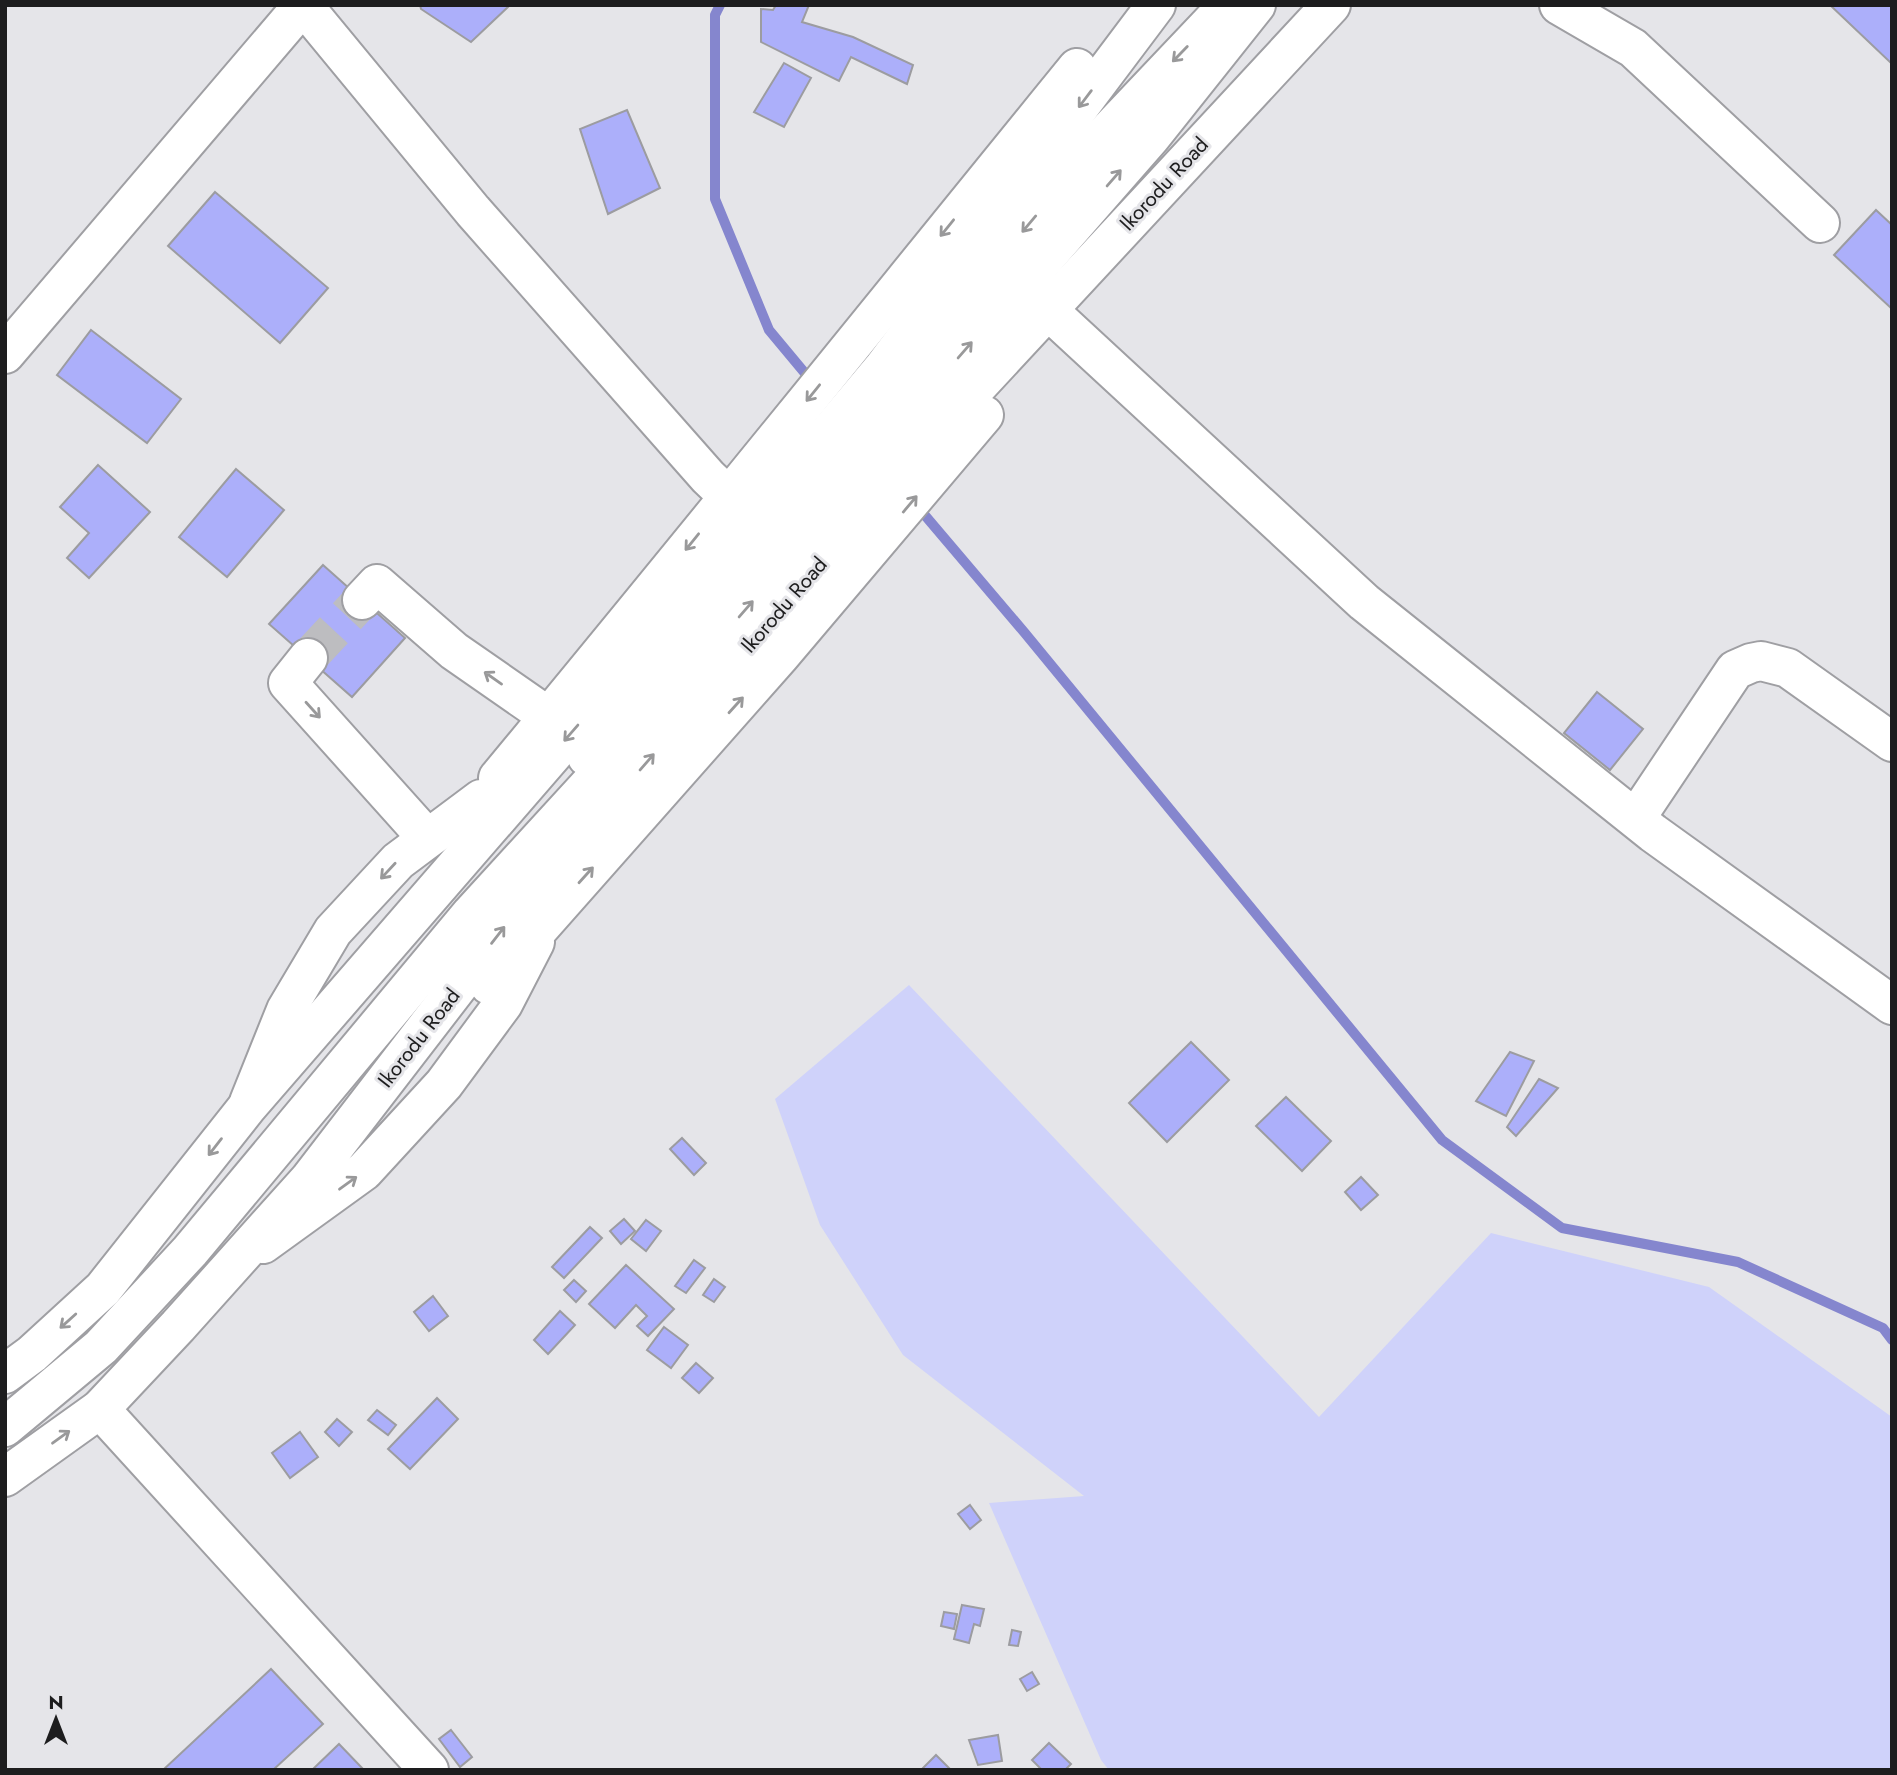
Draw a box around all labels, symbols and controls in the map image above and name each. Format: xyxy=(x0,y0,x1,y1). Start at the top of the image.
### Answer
one-way arrow xyxy=(1172,46,1189,63)
one-way arrow xyxy=(1078,89,1093,108)
street label: Ikorodu Road xyxy=(1113,130,1215,238)
one-way arrow xyxy=(1106,170,1122,188)
one-way arrow xyxy=(1021,214,1036,232)
one-way arrow xyxy=(939,218,955,236)
one-way arrow xyxy=(957,341,973,359)
one-way arrow xyxy=(805,384,820,402)
one-way arrow xyxy=(902,495,918,513)
one-way arrow xyxy=(685,532,700,550)
street label: Ikorodu Road xyxy=(734,550,834,660)
one-way arrow xyxy=(738,600,754,618)
one-way arrow xyxy=(483,671,503,685)
one-way arrow xyxy=(728,697,745,714)
one-way arrow xyxy=(304,701,321,718)
one-way arrow xyxy=(563,724,579,742)
one-way arrow xyxy=(639,754,655,772)
one-way arrow xyxy=(380,862,397,879)
one-way arrow xyxy=(578,867,594,885)
one-way arrow xyxy=(491,926,506,944)
street label: Ikorodu Road xyxy=(371,982,467,1094)
one-way arrow xyxy=(208,1138,223,1156)
one-way arrow xyxy=(338,1175,357,1190)
one-way arrow xyxy=(60,1312,77,1329)
one-way arrow xyxy=(51,1430,70,1444)
north arrow xyxy=(21,1684,91,1754)
text: N xyxy=(48,1689,64,1716)

